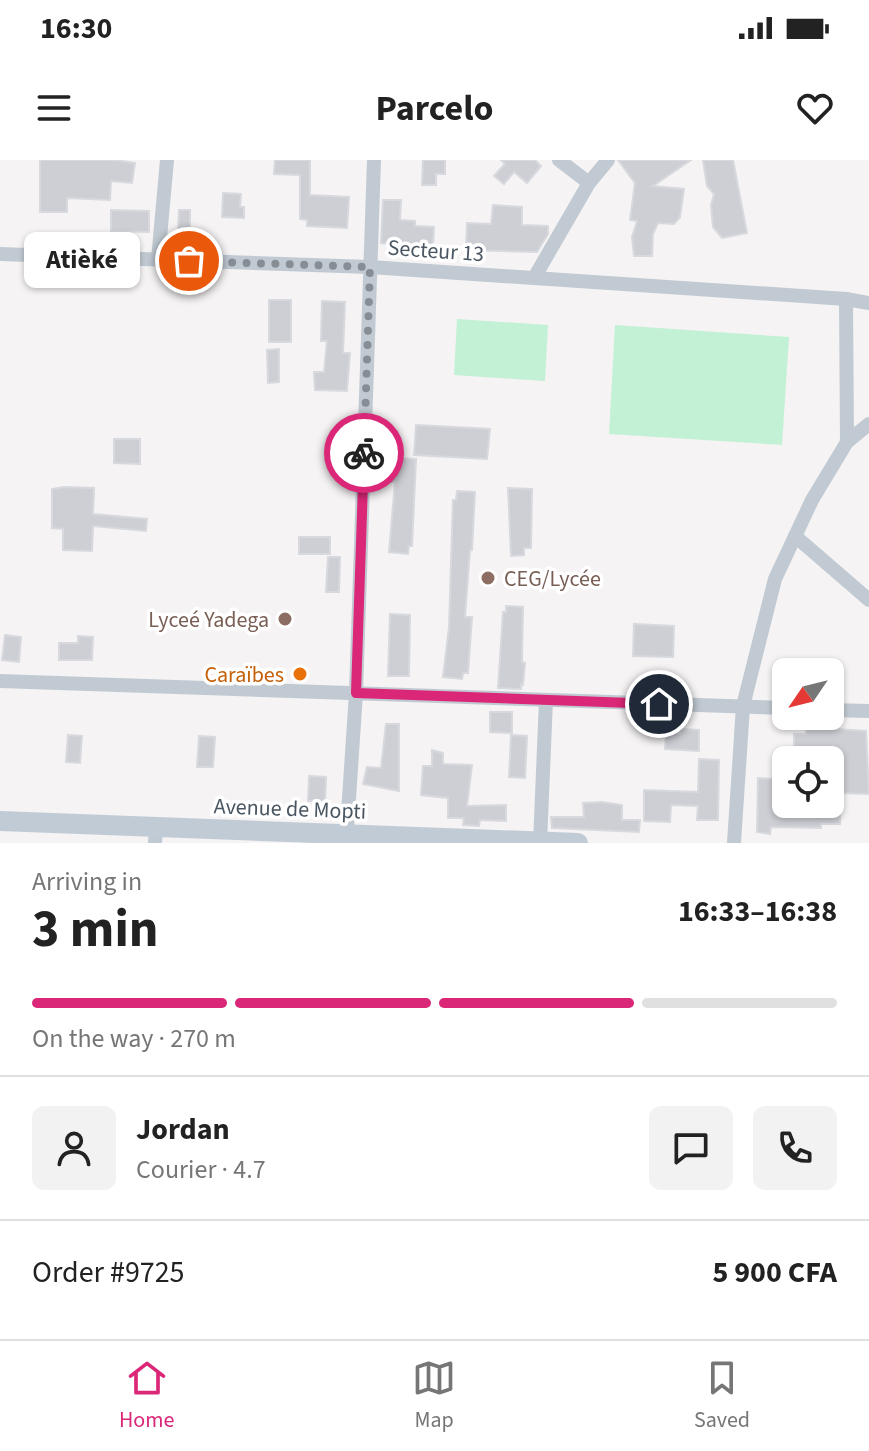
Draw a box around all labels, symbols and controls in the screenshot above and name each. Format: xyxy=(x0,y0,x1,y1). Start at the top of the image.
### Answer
text: 16:30 xyxy=(40,7,112,50)
text: Parcelo xyxy=(376,83,493,134)
icon: menu xyxy=(32,86,76,130)
icon: heart xyxy=(793,86,837,130)
pin xyxy=(155,227,223,295)
street label: Secteur 13 xyxy=(387,232,485,270)
callout: Atièké xyxy=(25,233,141,289)
icon: bag xyxy=(167,239,211,283)
text: Atièké xyxy=(46,241,118,278)
courier xyxy=(324,413,404,493)
icon: bike xyxy=(342,431,386,475)
place label: CEG/Lycée xyxy=(504,563,601,595)
marker: CEG/Lycée xyxy=(479,569,497,587)
place label: Lyceé Yadega xyxy=(148,604,269,636)
marker: Lyceé Yadega xyxy=(276,610,294,628)
north arrow xyxy=(772,658,844,730)
map controls xyxy=(772,658,844,818)
place label: Caraïbes xyxy=(204,659,284,691)
marker: Caraïbes xyxy=(291,665,309,683)
pin xyxy=(625,670,693,738)
icon: home xyxy=(637,682,681,726)
button: locate xyxy=(772,746,844,818)
street label: Avenue de Mopti xyxy=(213,790,367,828)
text: Arriving in xyxy=(32,863,142,900)
text: 16:33–16:38 xyxy=(678,890,837,933)
text: 3 min xyxy=(32,893,159,967)
text: On the way · 270 m xyxy=(32,1020,236,1057)
button: person xyxy=(32,1106,116,1190)
button: chat xyxy=(649,1106,733,1190)
button: phone xyxy=(753,1106,837,1190)
text: Jordan xyxy=(136,1108,230,1151)
text: Courier · 4.7 xyxy=(136,1151,266,1188)
text: Order #9725 xyxy=(32,1251,185,1294)
text: 5 900 CFA xyxy=(712,1251,837,1294)
tab: Home xyxy=(119,1356,174,1436)
tab: Map xyxy=(412,1356,456,1436)
tab: Saved xyxy=(694,1356,750,1436)

